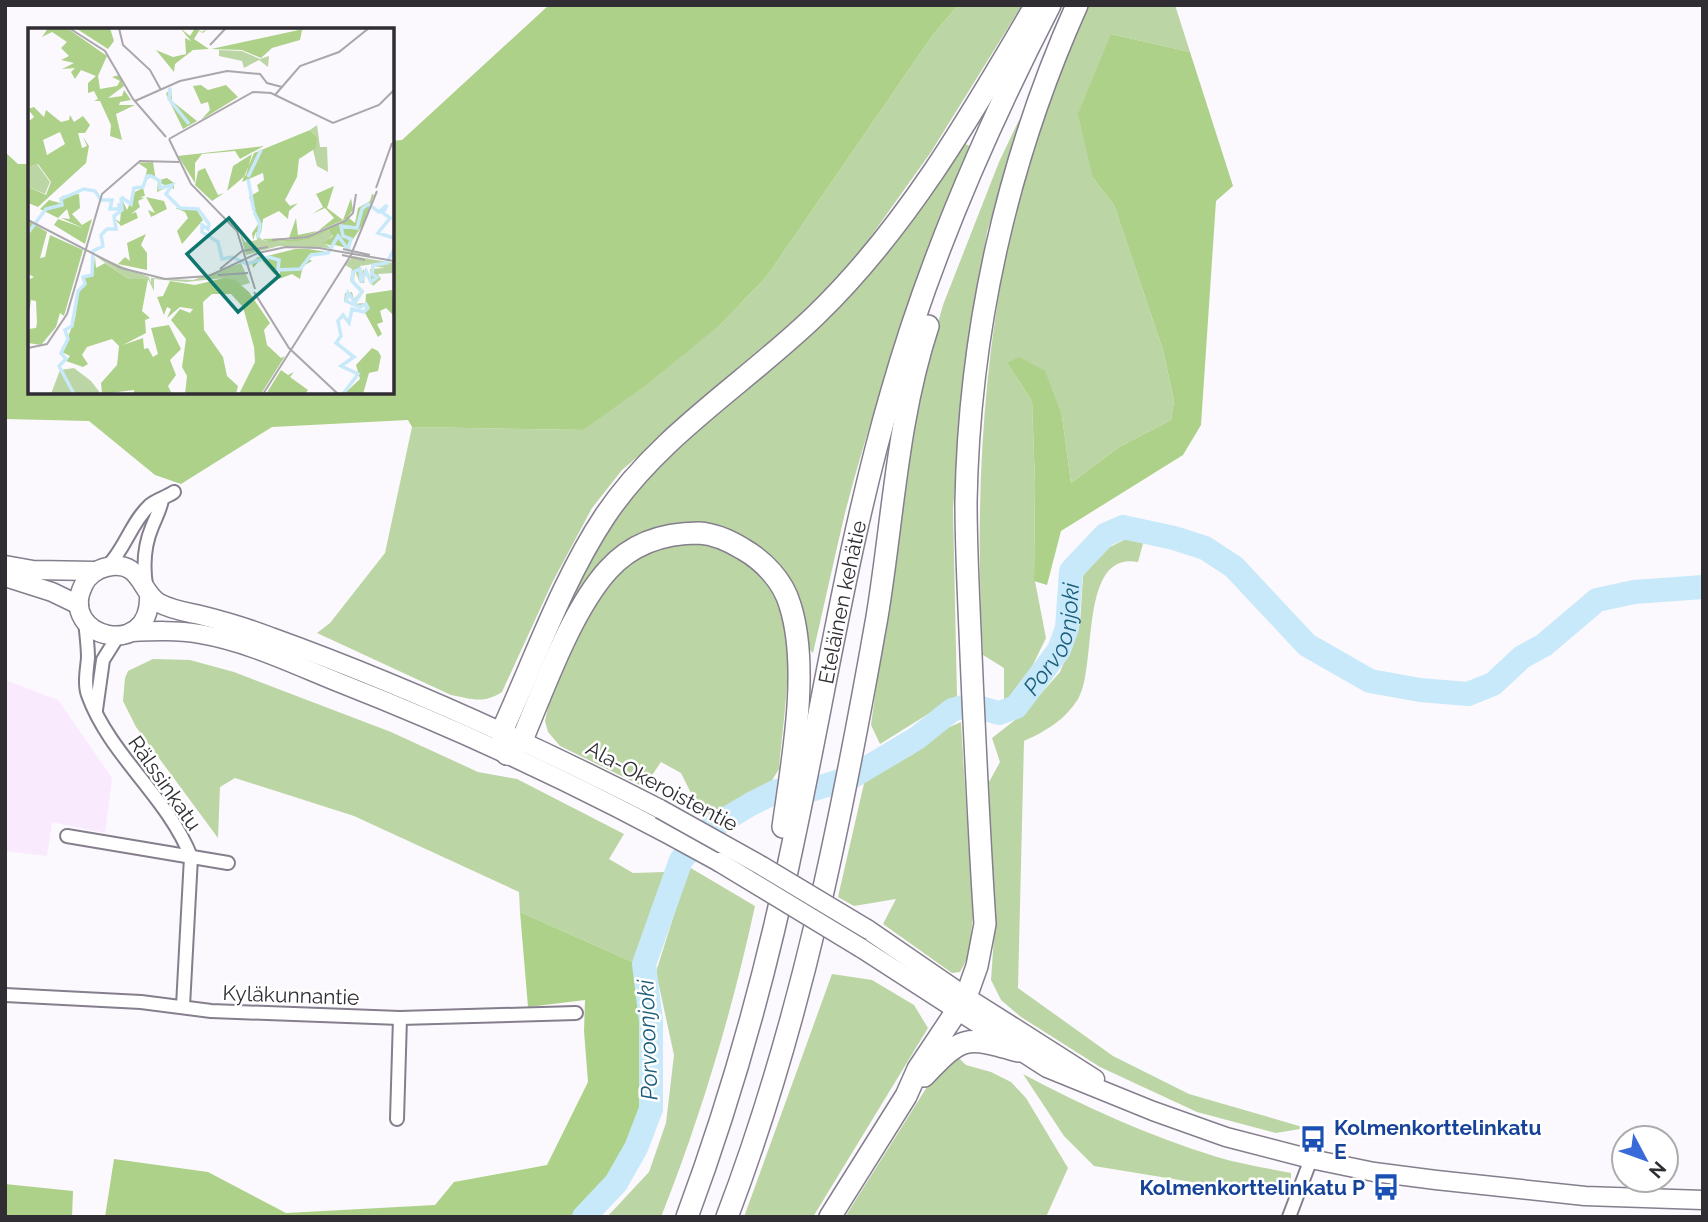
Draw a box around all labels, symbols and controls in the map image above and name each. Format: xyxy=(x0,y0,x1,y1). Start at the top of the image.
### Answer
inset map xyxy=(28,28,394,394)
street label: Eteläinen kehätie xyxy=(813,518,871,686)
water label: Porvoonjoki xyxy=(1017,581,1084,700)
street label: Rälssinkatu xyxy=(123,731,207,835)
street label: Ala-Okeroistentie xyxy=(582,735,742,837)
water label: Porvoonjoki xyxy=(631,978,663,1101)
street label: Kyläkunnantie xyxy=(222,980,360,1010)
place label: Kolmenkorttelinkatu E xyxy=(1334,1115,1541,1164)
bus stop icon: Kolmenkorttelinkatu E xyxy=(1298,1124,1328,1154)
north arrow xyxy=(1610,1124,1680,1194)
text: N xyxy=(1645,1157,1671,1183)
bus stop icon: Kolmenkorttelinkatu P xyxy=(1371,1172,1401,1202)
place label: Kolmenkorttelinkatu P xyxy=(1140,1175,1365,1200)

